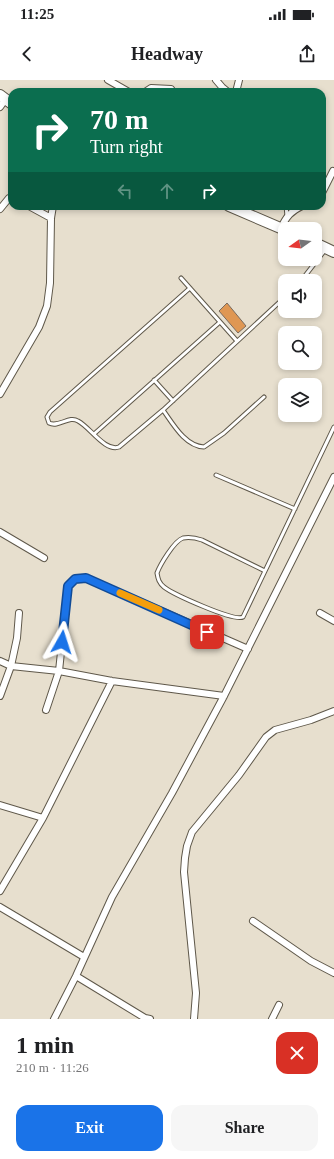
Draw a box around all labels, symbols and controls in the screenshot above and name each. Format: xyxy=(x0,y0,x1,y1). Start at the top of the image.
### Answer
text: 11:25 xyxy=(20,6,54,22)
icon: back xyxy=(16,43,38,65)
icon: share xyxy=(296,43,318,65)
text: Headway xyxy=(131,44,203,64)
icon: right xyxy=(24,104,76,156)
text: 70 m xyxy=(90,104,148,135)
text: Turn right xyxy=(90,137,163,157)
icon: left xyxy=(114,180,136,202)
icon: ahead xyxy=(156,180,178,202)
icon: right xyxy=(198,180,220,202)
north arrow xyxy=(278,222,322,266)
map controls xyxy=(278,222,322,422)
button: sound xyxy=(278,274,322,318)
button: search xyxy=(278,326,322,370)
button: layers xyxy=(278,378,322,422)
pin xyxy=(190,615,224,649)
position arrow xyxy=(41,621,83,663)
icon: arrive xyxy=(196,621,218,643)
text: 1 min xyxy=(16,1032,74,1058)
button: close xyxy=(276,1032,318,1074)
text: 210 m · 11:26 xyxy=(16,1060,89,1075)
button: Exit xyxy=(16,1105,163,1151)
button: Share xyxy=(171,1105,318,1151)

